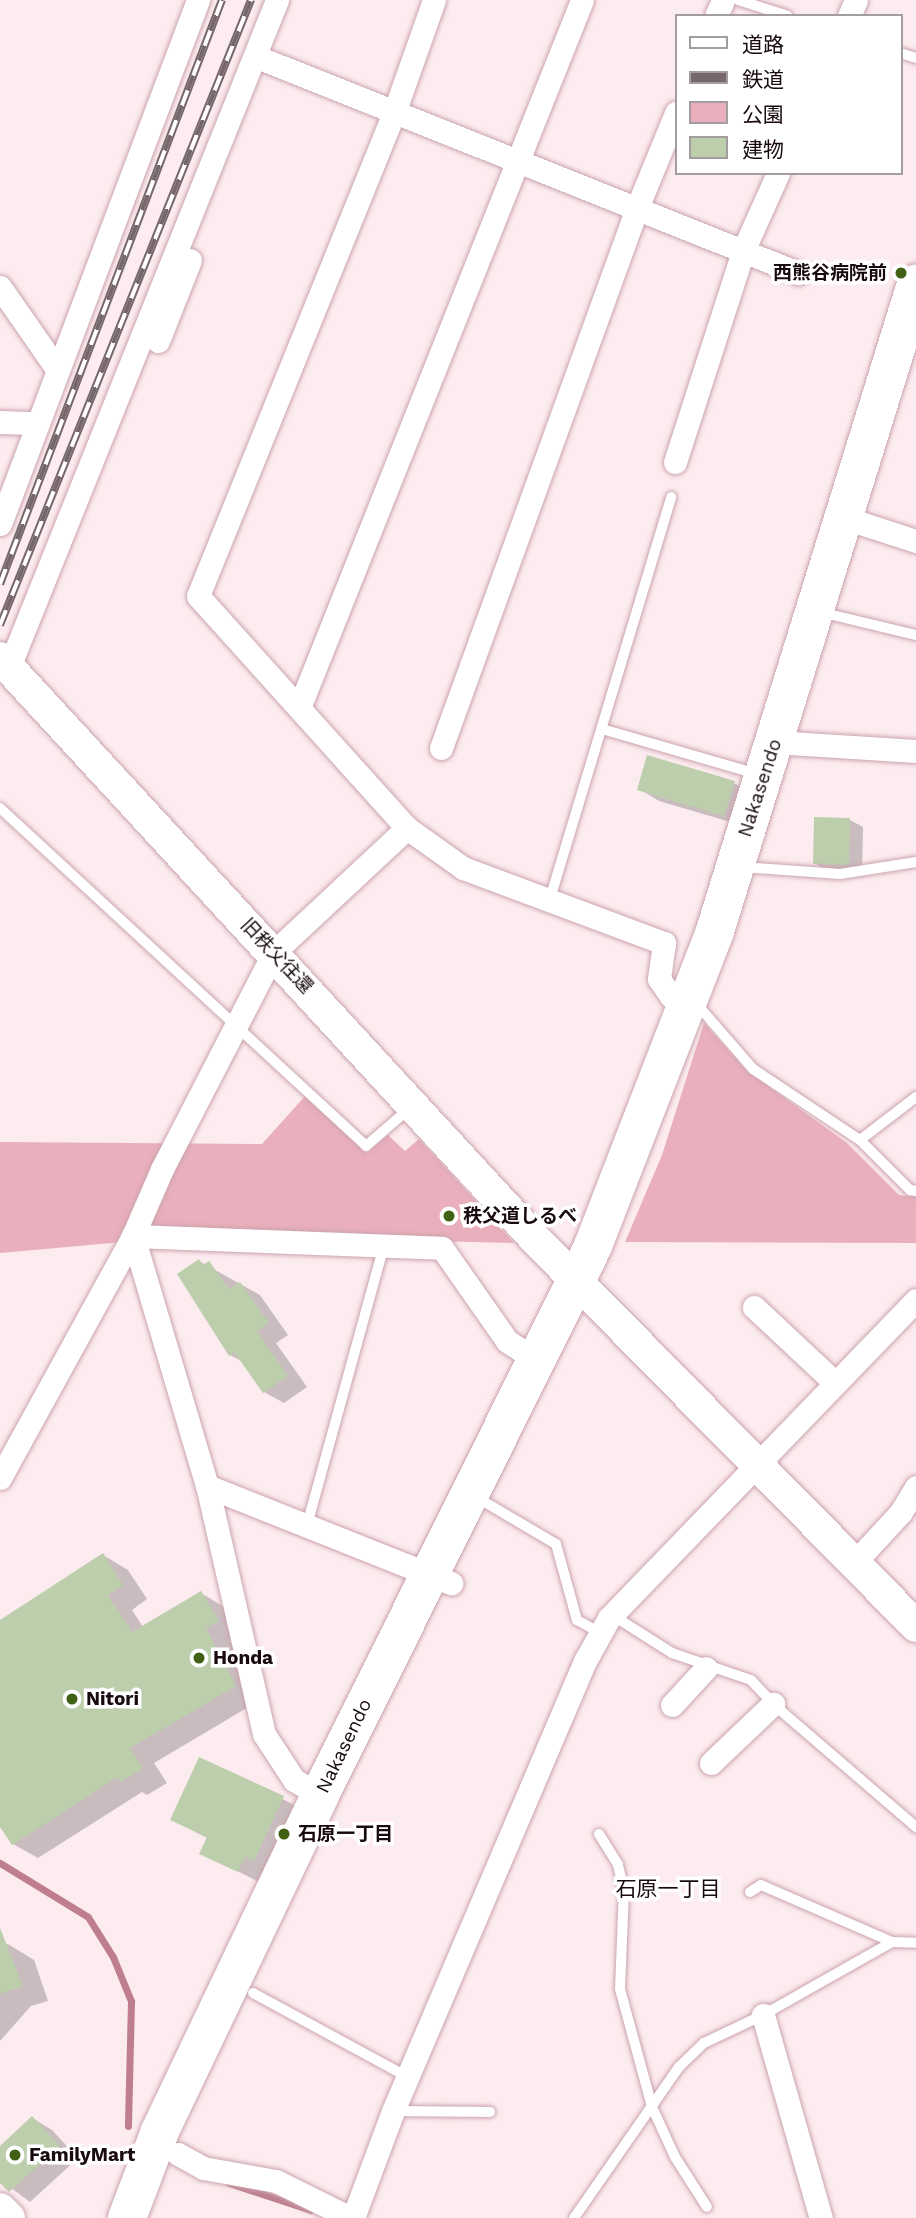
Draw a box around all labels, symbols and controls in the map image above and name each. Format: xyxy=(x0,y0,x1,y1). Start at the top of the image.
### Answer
legend xyxy=(674,14,902,175)
text: 道路 xyxy=(742,32,784,57)
text: 鉄道 xyxy=(742,67,784,92)
text: 公園 xyxy=(742,102,784,127)
text: 建物 xyxy=(742,137,784,162)
place label: 西熊谷病院前 xyxy=(773,262,887,284)
marker: 西熊谷病院前 xyxy=(893,265,909,281)
street label: Nakasendo xyxy=(733,736,787,840)
street label: 旧秩父往還 xyxy=(236,913,318,999)
place label: 秩父道しるべ xyxy=(463,1205,577,1227)
marker: 秩父道しるべ xyxy=(441,1208,457,1224)
place label: Honda xyxy=(213,1647,273,1669)
marker: Honda xyxy=(191,1650,207,1666)
place label: Nitori xyxy=(86,1688,139,1710)
marker: Nitori xyxy=(64,1691,80,1707)
street label: Nakasendo xyxy=(311,1695,377,1797)
place label: 石原一丁目 xyxy=(298,1823,393,1845)
marker: 石原一丁目 xyxy=(276,1826,292,1842)
district label: 石原一丁目 xyxy=(616,1876,720,1902)
place label: FamilyMart xyxy=(29,2144,135,2166)
marker: FamilyMart xyxy=(7,2147,23,2163)

